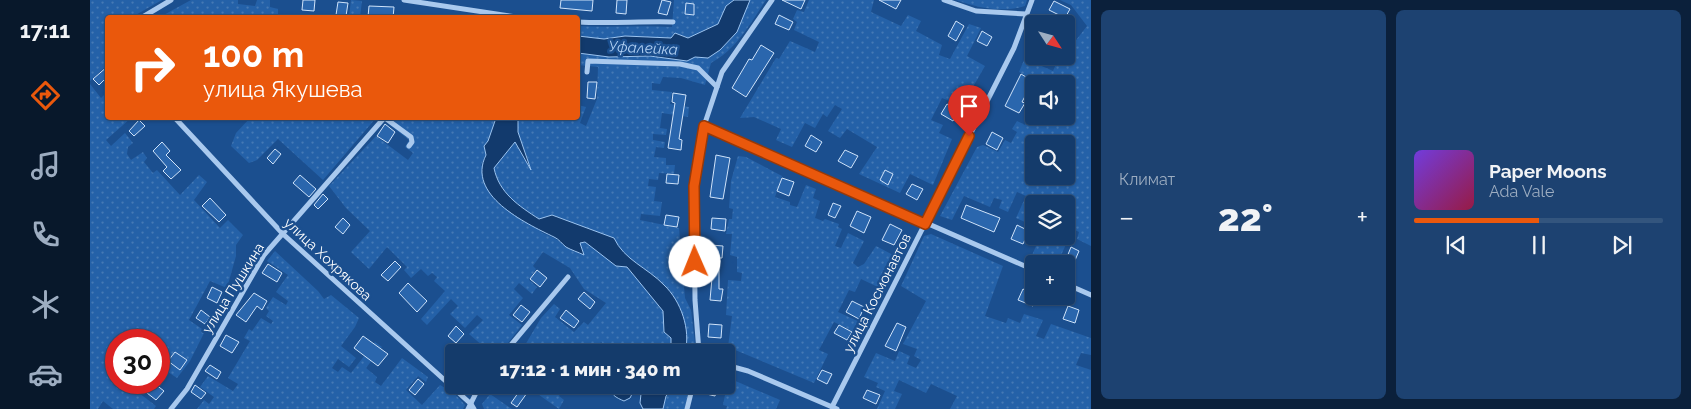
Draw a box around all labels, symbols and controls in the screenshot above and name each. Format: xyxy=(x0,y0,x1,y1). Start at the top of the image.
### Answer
north arrow xyxy=(1025,15,1075,65)
map controls xyxy=(1025,15,1075,305)
text: 17:11 xyxy=(20,17,70,43)
text: 100 m xyxy=(203,34,304,75)
icon: right xyxy=(120,35,185,100)
water label: Уфалейка xyxy=(608,37,678,59)
button: sound xyxy=(1025,75,1075,125)
text: улица Якушева xyxy=(203,76,362,102)
icon: directions xyxy=(28,78,63,113)
pin xyxy=(948,85,990,136)
icon: arrive xyxy=(955,92,983,120)
button: search xyxy=(1025,135,1075,185)
icon: music xyxy=(28,148,63,183)
text: Paper Moons xyxy=(1489,160,1607,182)
text: Климат xyxy=(1119,170,1175,189)
text: Ada Vale xyxy=(1489,182,1554,201)
button: layers xyxy=(1025,195,1075,245)
text: 22° xyxy=(1218,195,1273,240)
text: − xyxy=(1119,201,1134,234)
text: + xyxy=(1356,201,1368,234)
street label: улица Хохрякова xyxy=(281,214,375,304)
icon: phone xyxy=(28,217,63,252)
street label: улица Космонавтов xyxy=(840,231,914,355)
icon: previous xyxy=(1442,231,1470,259)
icon: pause xyxy=(1525,231,1553,259)
icon: next xyxy=(1608,231,1636,259)
position arrow xyxy=(668,235,720,287)
street label: улица Пушкина xyxy=(199,240,267,336)
button: + xyxy=(1025,255,1075,305)
icon: climate xyxy=(28,287,63,322)
speed limit sign: 30 xyxy=(105,329,170,394)
icon: car xyxy=(28,357,63,392)
text: 17:12 · 1 мин · 340 m xyxy=(499,358,681,380)

